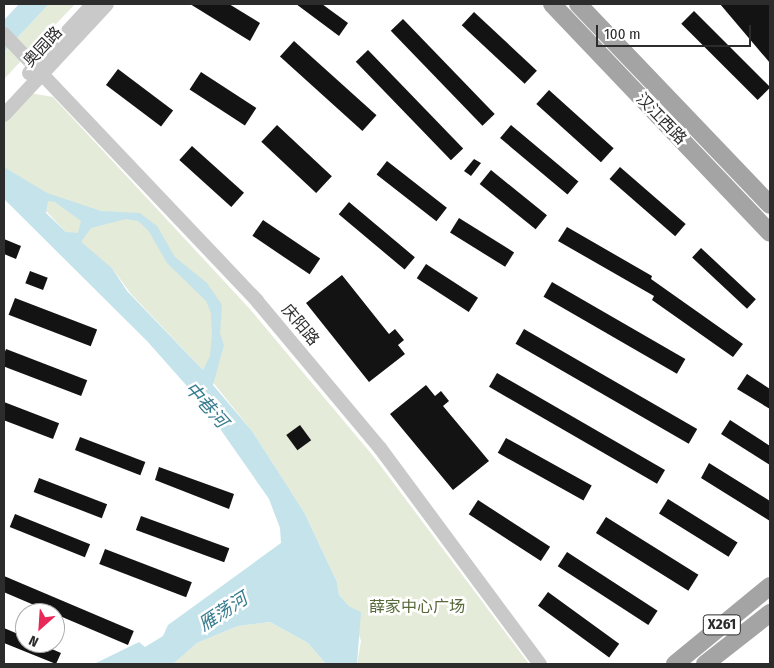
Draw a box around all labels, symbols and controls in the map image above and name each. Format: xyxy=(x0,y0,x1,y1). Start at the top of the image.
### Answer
scale bar xyxy=(599,15,754,47)
street label: 奥园路 xyxy=(20,23,66,71)
text: 100 m xyxy=(604,25,641,43)
street label: 汉江西路 xyxy=(632,89,690,149)
street label: 庆阳路 xyxy=(277,300,323,350)
water label: 中巷河 xyxy=(180,378,232,432)
water label: 雁荡河 xyxy=(194,588,252,636)
park label: 薛家中心广场 xyxy=(369,597,465,617)
north arrow xyxy=(15,603,65,653)
road number: X261 xyxy=(702,612,742,638)
text: N xyxy=(26,632,41,651)

